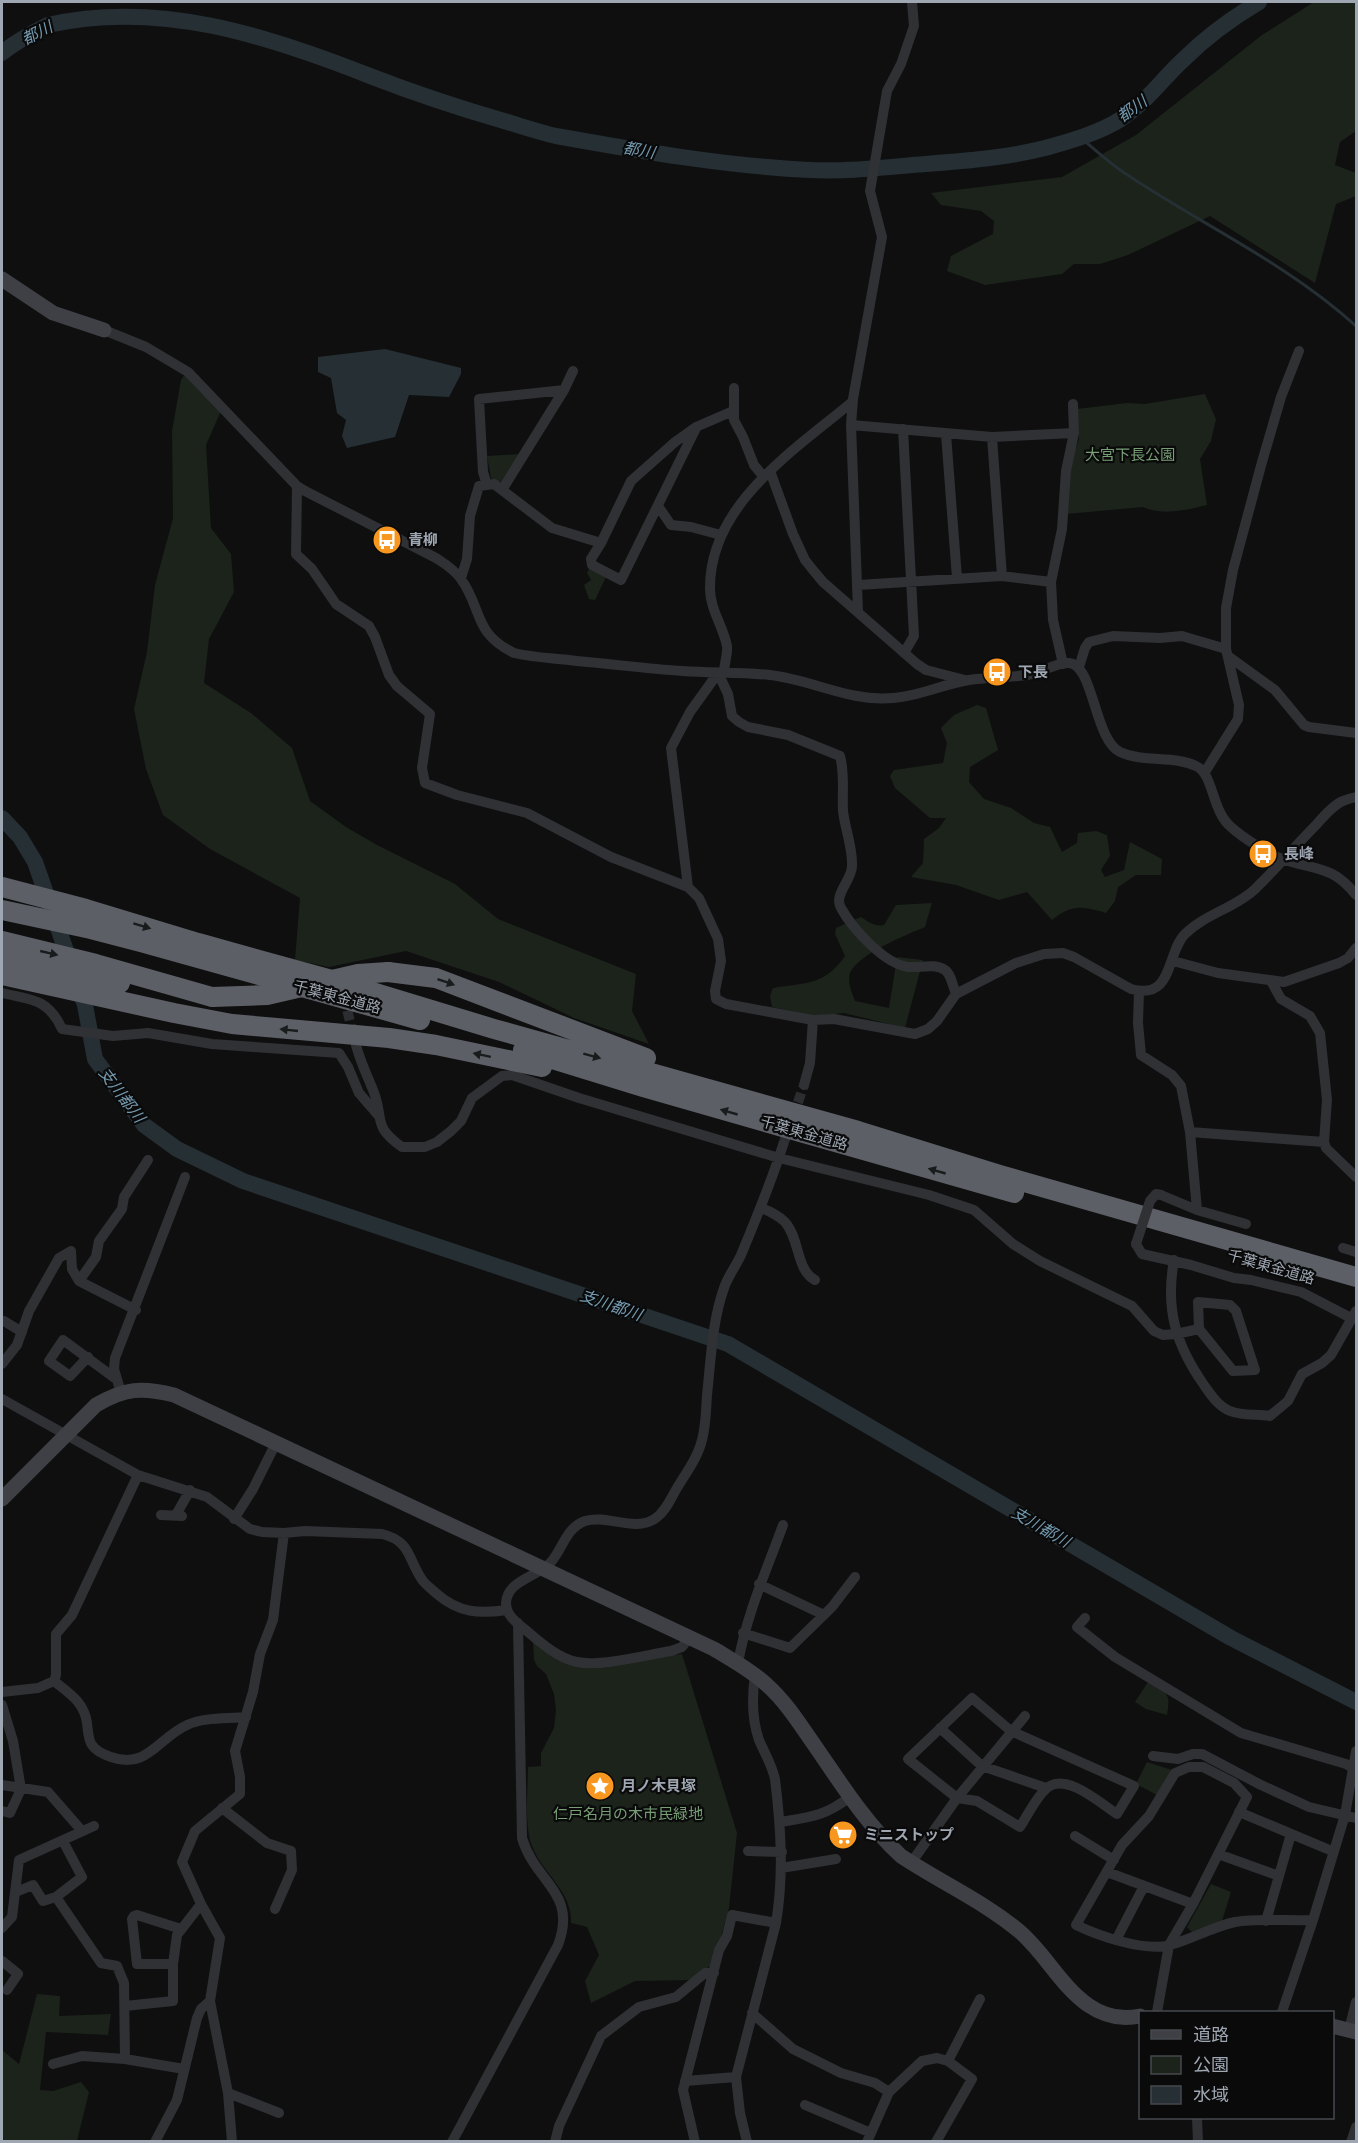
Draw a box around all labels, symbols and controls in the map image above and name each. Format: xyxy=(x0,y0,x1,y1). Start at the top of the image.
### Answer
water label: 都川 xyxy=(18,16,57,49)
water label: 都川 xyxy=(1113,91,1152,126)
water label: 都川 xyxy=(622,138,658,162)
park label: 大宮下長公園 xyxy=(1085,446,1175,464)
bus stop icon: 青柳 xyxy=(371,524,403,556)
place label: 青柳 xyxy=(408,531,438,549)
bus stop icon: 下長 xyxy=(981,656,1013,688)
place label: 下長 xyxy=(1018,663,1048,681)
bus stop icon: 長峰 xyxy=(1247,838,1279,870)
place label: 長峰 xyxy=(1284,845,1314,863)
one-way arrow xyxy=(133,922,151,931)
one-way arrow xyxy=(39,948,58,958)
street label: 千葉東金道路 xyxy=(291,977,383,1017)
one-way arrow xyxy=(437,977,455,987)
one-way arrow xyxy=(280,1026,299,1035)
one-way arrow xyxy=(473,1050,492,1059)
one-way arrow xyxy=(583,1051,601,1061)
water label: 支川都川 xyxy=(95,1064,150,1128)
one-way arrow xyxy=(720,1106,738,1116)
street label: 千葉東金道路 xyxy=(758,1112,850,1154)
one-way arrow xyxy=(928,1166,946,1175)
street label: 千葉東金道路 xyxy=(1225,1246,1317,1288)
water label: 支川都川 xyxy=(578,1286,646,1325)
water label: 支川都川 xyxy=(1009,1503,1075,1552)
place icon: 月ノ木貝塚 xyxy=(584,1770,616,1802)
place label: 月ノ木貝塚 xyxy=(621,1777,696,1795)
park label: 仁戸名月の木市民緑地 xyxy=(553,1805,703,1823)
supermarket icon: ミニストップ xyxy=(827,1819,859,1851)
place label: ミニストップ xyxy=(864,1826,954,1844)
legend xyxy=(1139,2011,1334,2119)
text: 道路 xyxy=(1193,2024,1229,2046)
text: 公園 xyxy=(1193,2054,1229,2076)
text: 水域 xyxy=(1193,2084,1229,2106)

